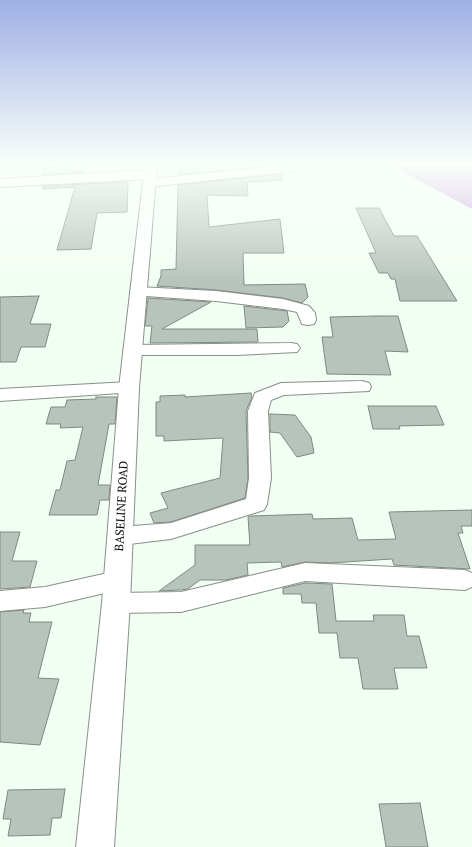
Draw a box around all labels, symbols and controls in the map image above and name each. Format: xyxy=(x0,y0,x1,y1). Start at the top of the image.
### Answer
street label: BASELINE ROAD xyxy=(112,460,132,552)

